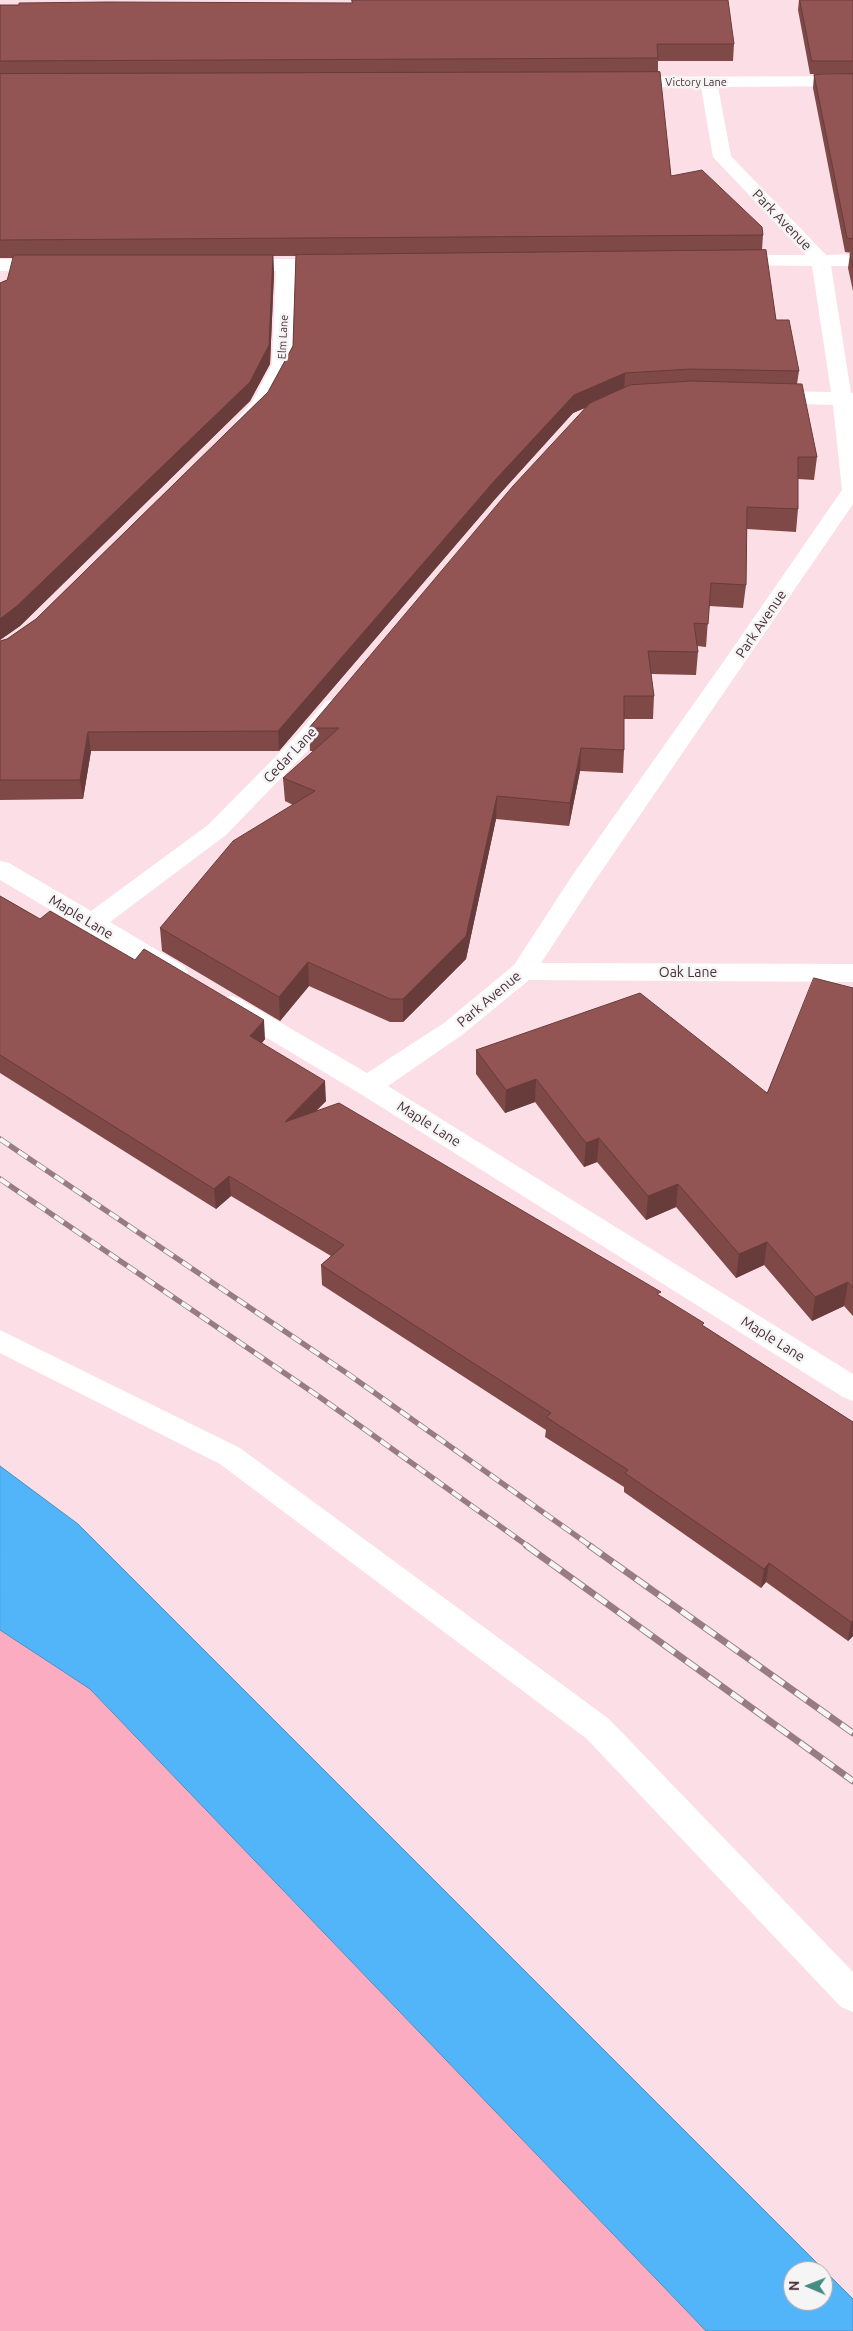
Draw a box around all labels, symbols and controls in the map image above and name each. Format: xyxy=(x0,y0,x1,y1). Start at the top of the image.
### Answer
street label: Victory Lane xyxy=(665,75,727,89)
street label: Park Avenue xyxy=(749,186,815,254)
street label: Elm Lane xyxy=(275,314,291,360)
street label: Park Avenue xyxy=(732,587,790,661)
street label: Cedar Lane xyxy=(260,724,320,786)
street label: Maple Lane xyxy=(46,891,116,943)
street label: Oak Lane xyxy=(659,964,717,980)
street label: Park Avenue xyxy=(454,967,524,1031)
street label: Maple Lane xyxy=(394,1098,464,1150)
street label: Maple Lane xyxy=(738,1313,808,1365)
north arrow xyxy=(783,2261,833,2311)
text: N xyxy=(786,2280,802,2291)

